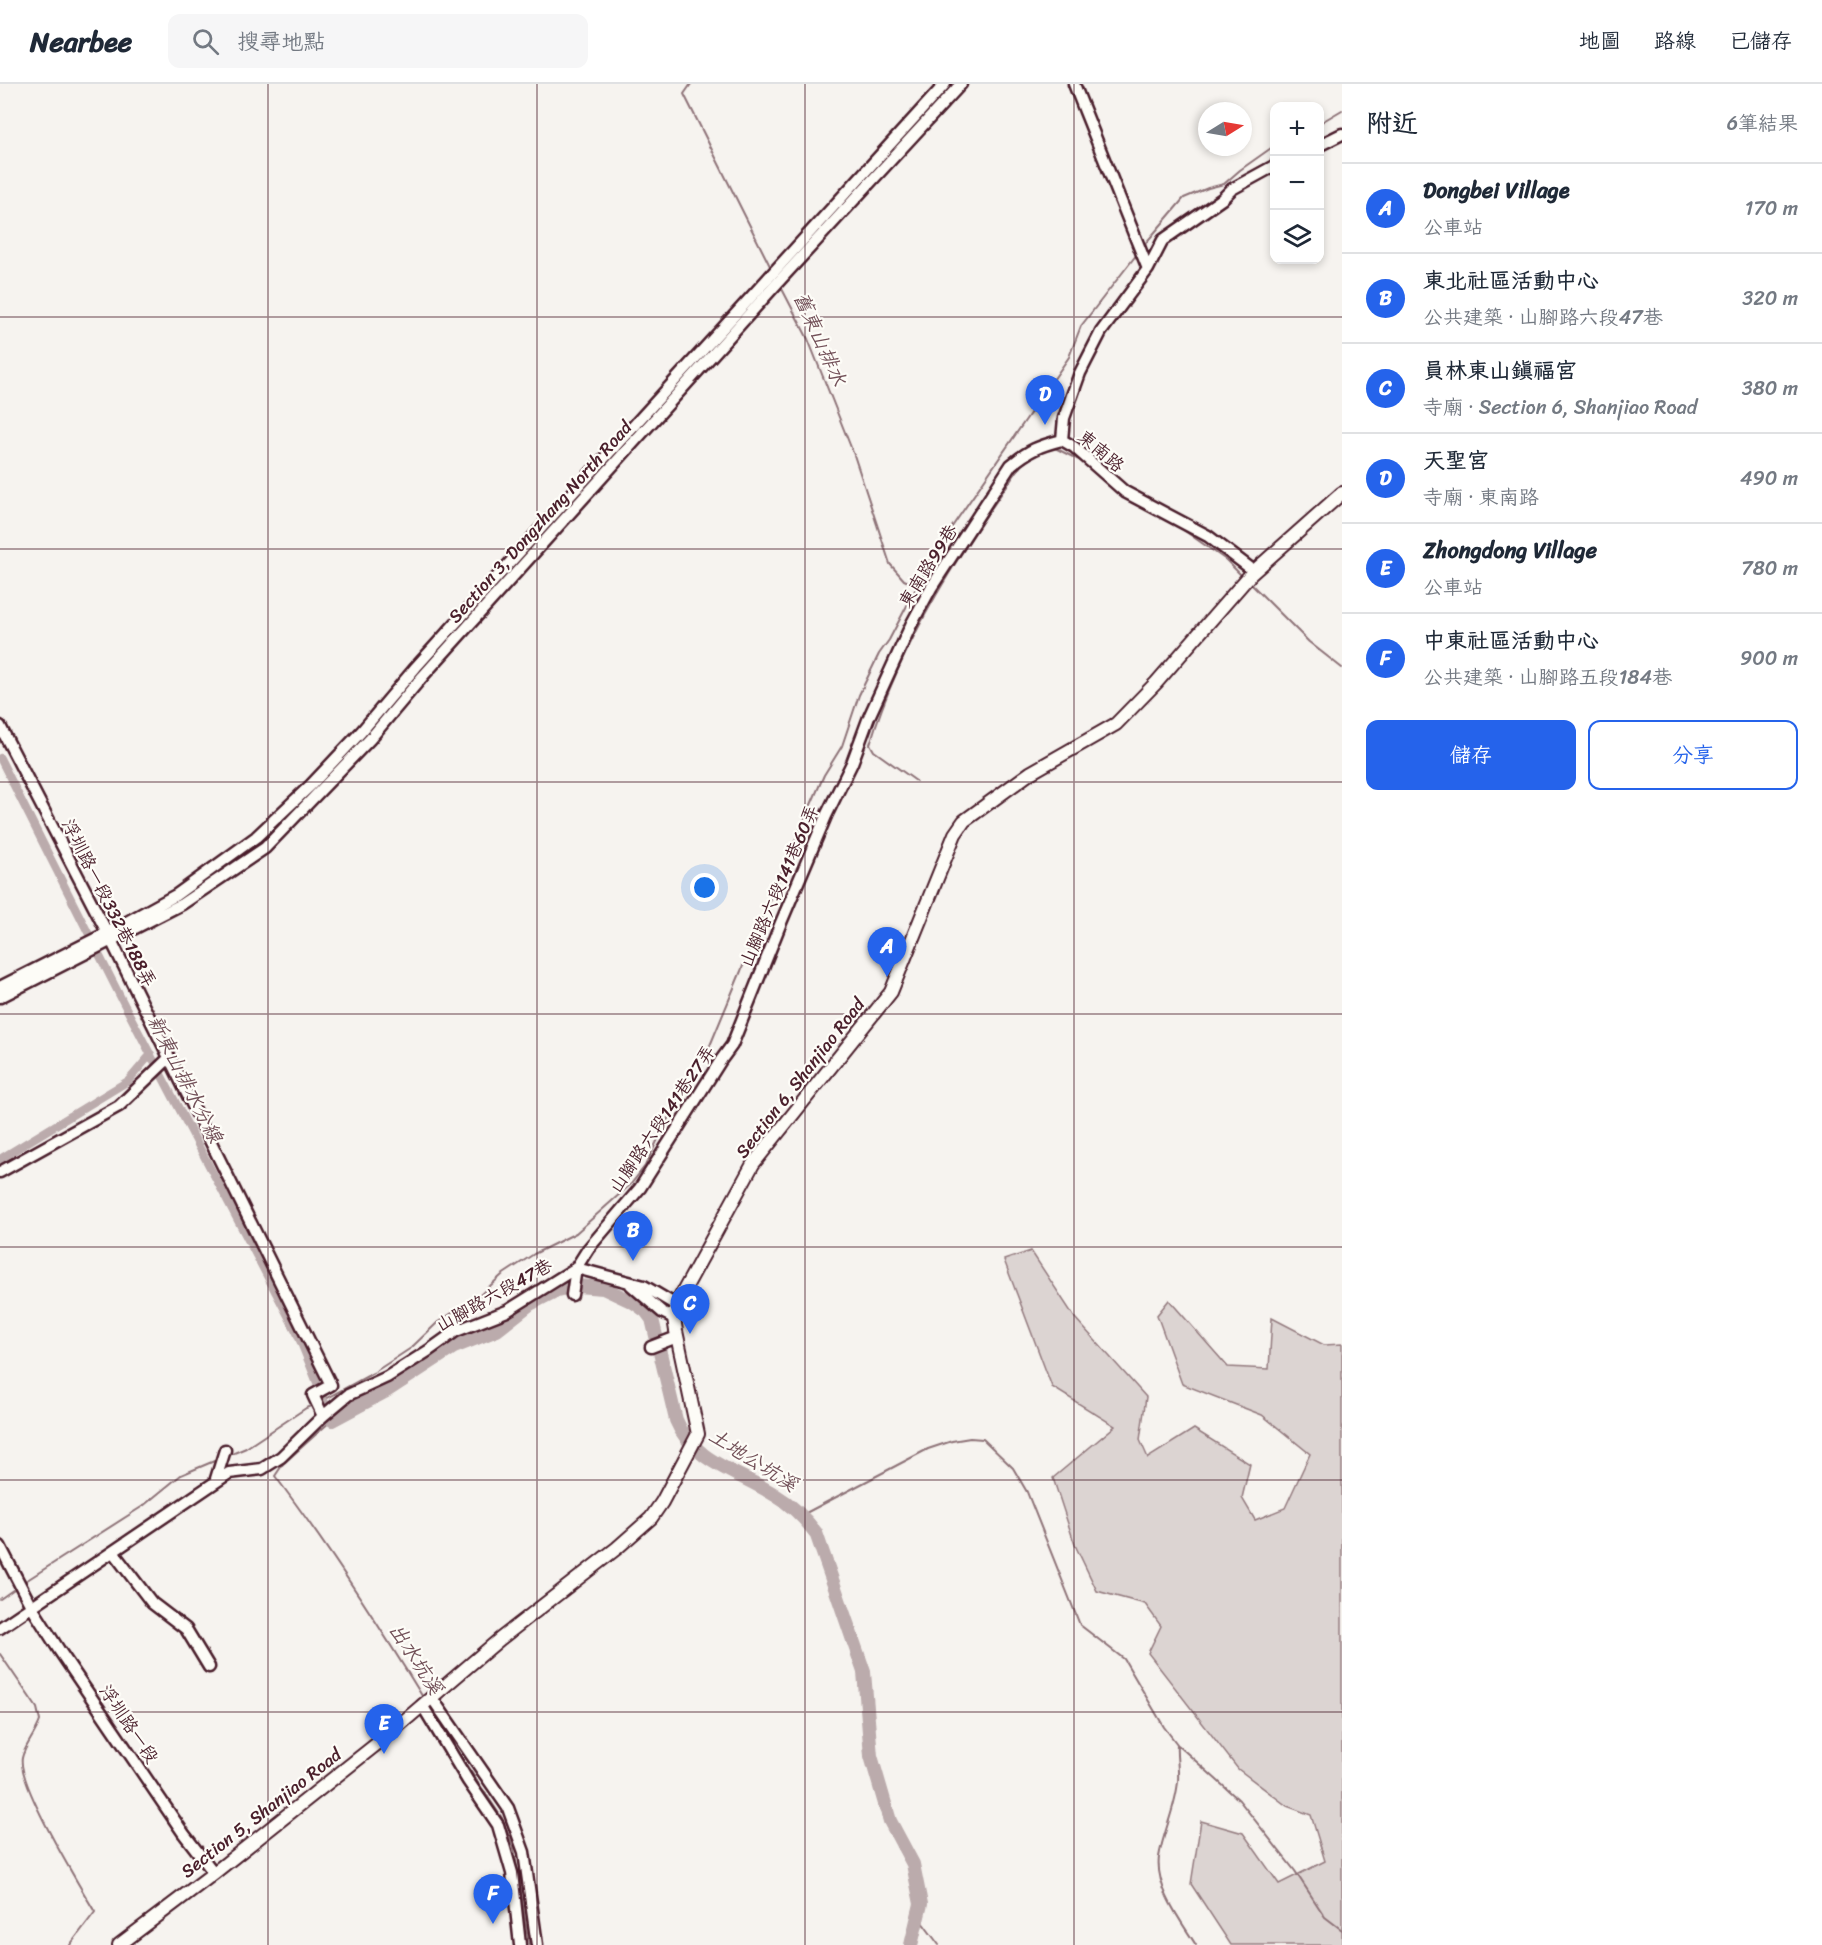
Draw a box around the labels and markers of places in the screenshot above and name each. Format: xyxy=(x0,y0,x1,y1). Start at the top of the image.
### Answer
pin: D xyxy=(1026,376,1064,425)
pin: A xyxy=(868,928,906,977)
pin: B xyxy=(614,1212,652,1261)
pin: C xyxy=(670,1284,710,1334)
pin: E xyxy=(364,1704,404,1754)
pin: F xyxy=(474,1874,512,1924)

